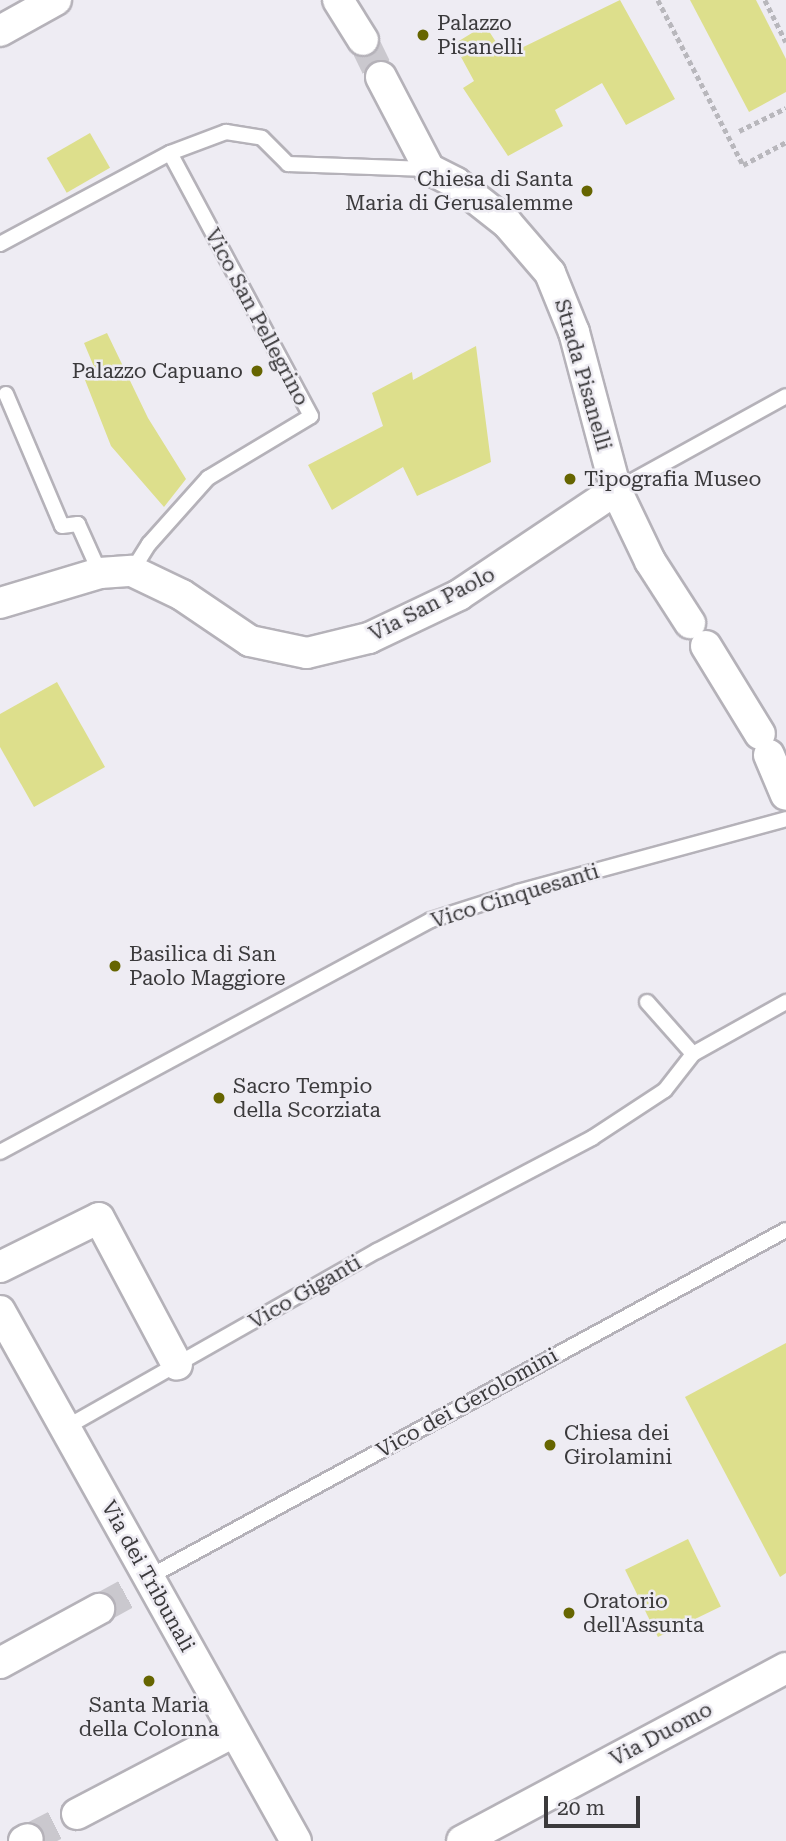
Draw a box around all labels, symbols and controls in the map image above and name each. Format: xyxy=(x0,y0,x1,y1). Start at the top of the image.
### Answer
place label: Palazzo Pisanelli xyxy=(437,10,523,60)
marker: Palazzo Pisanelli xyxy=(415,27,431,43)
place label: Chiesa di Santa Maria di Gerusalemme xyxy=(345,166,573,216)
marker: Chiesa di Santa Maria di Gerusalemme xyxy=(579,183,595,199)
street label: Vico San Pellegrino xyxy=(200,224,314,410)
street label: Strada Pisanelli xyxy=(549,296,617,454)
place label: Palazzo Capuano xyxy=(72,358,243,384)
marker: Palazzo Capuano xyxy=(249,363,265,379)
place label: Tipografia Museo xyxy=(584,466,761,492)
marker: Tipografia Museo xyxy=(562,471,578,487)
street label: Via San Paolo xyxy=(365,561,499,647)
street label: Vico Cinquesanti xyxy=(428,858,602,934)
place label: Basilica di San Paolo Maggiore xyxy=(129,941,285,991)
marker: Basilica di San Paolo Maggiore xyxy=(107,958,123,974)
place label: Sacro Tempio della Scorziata xyxy=(233,1073,381,1123)
marker: Sacro Tempio della Scorziata xyxy=(211,1090,227,1106)
street label: Vico Giganti xyxy=(244,1250,366,1334)
street label: Vico dei Gerolomini xyxy=(372,1343,562,1463)
place label: Chiesa dei Girolamini xyxy=(564,1420,672,1470)
marker: Chiesa dei Girolamini xyxy=(542,1437,558,1453)
street label: Via dei Tribunali xyxy=(96,1496,200,1656)
place label: Oratorio dell'Assunta xyxy=(583,1588,704,1638)
marker: Oratorio dell'Assunta xyxy=(561,1605,577,1621)
marker: Santa Maria della Colonna xyxy=(141,1673,157,1689)
place label: Santa Maria della Colonna xyxy=(79,1692,219,1742)
street label: Via Duomo xyxy=(605,1697,717,1771)
scale bar xyxy=(548,1782,644,1826)
text: 20 m xyxy=(557,1796,605,1820)

